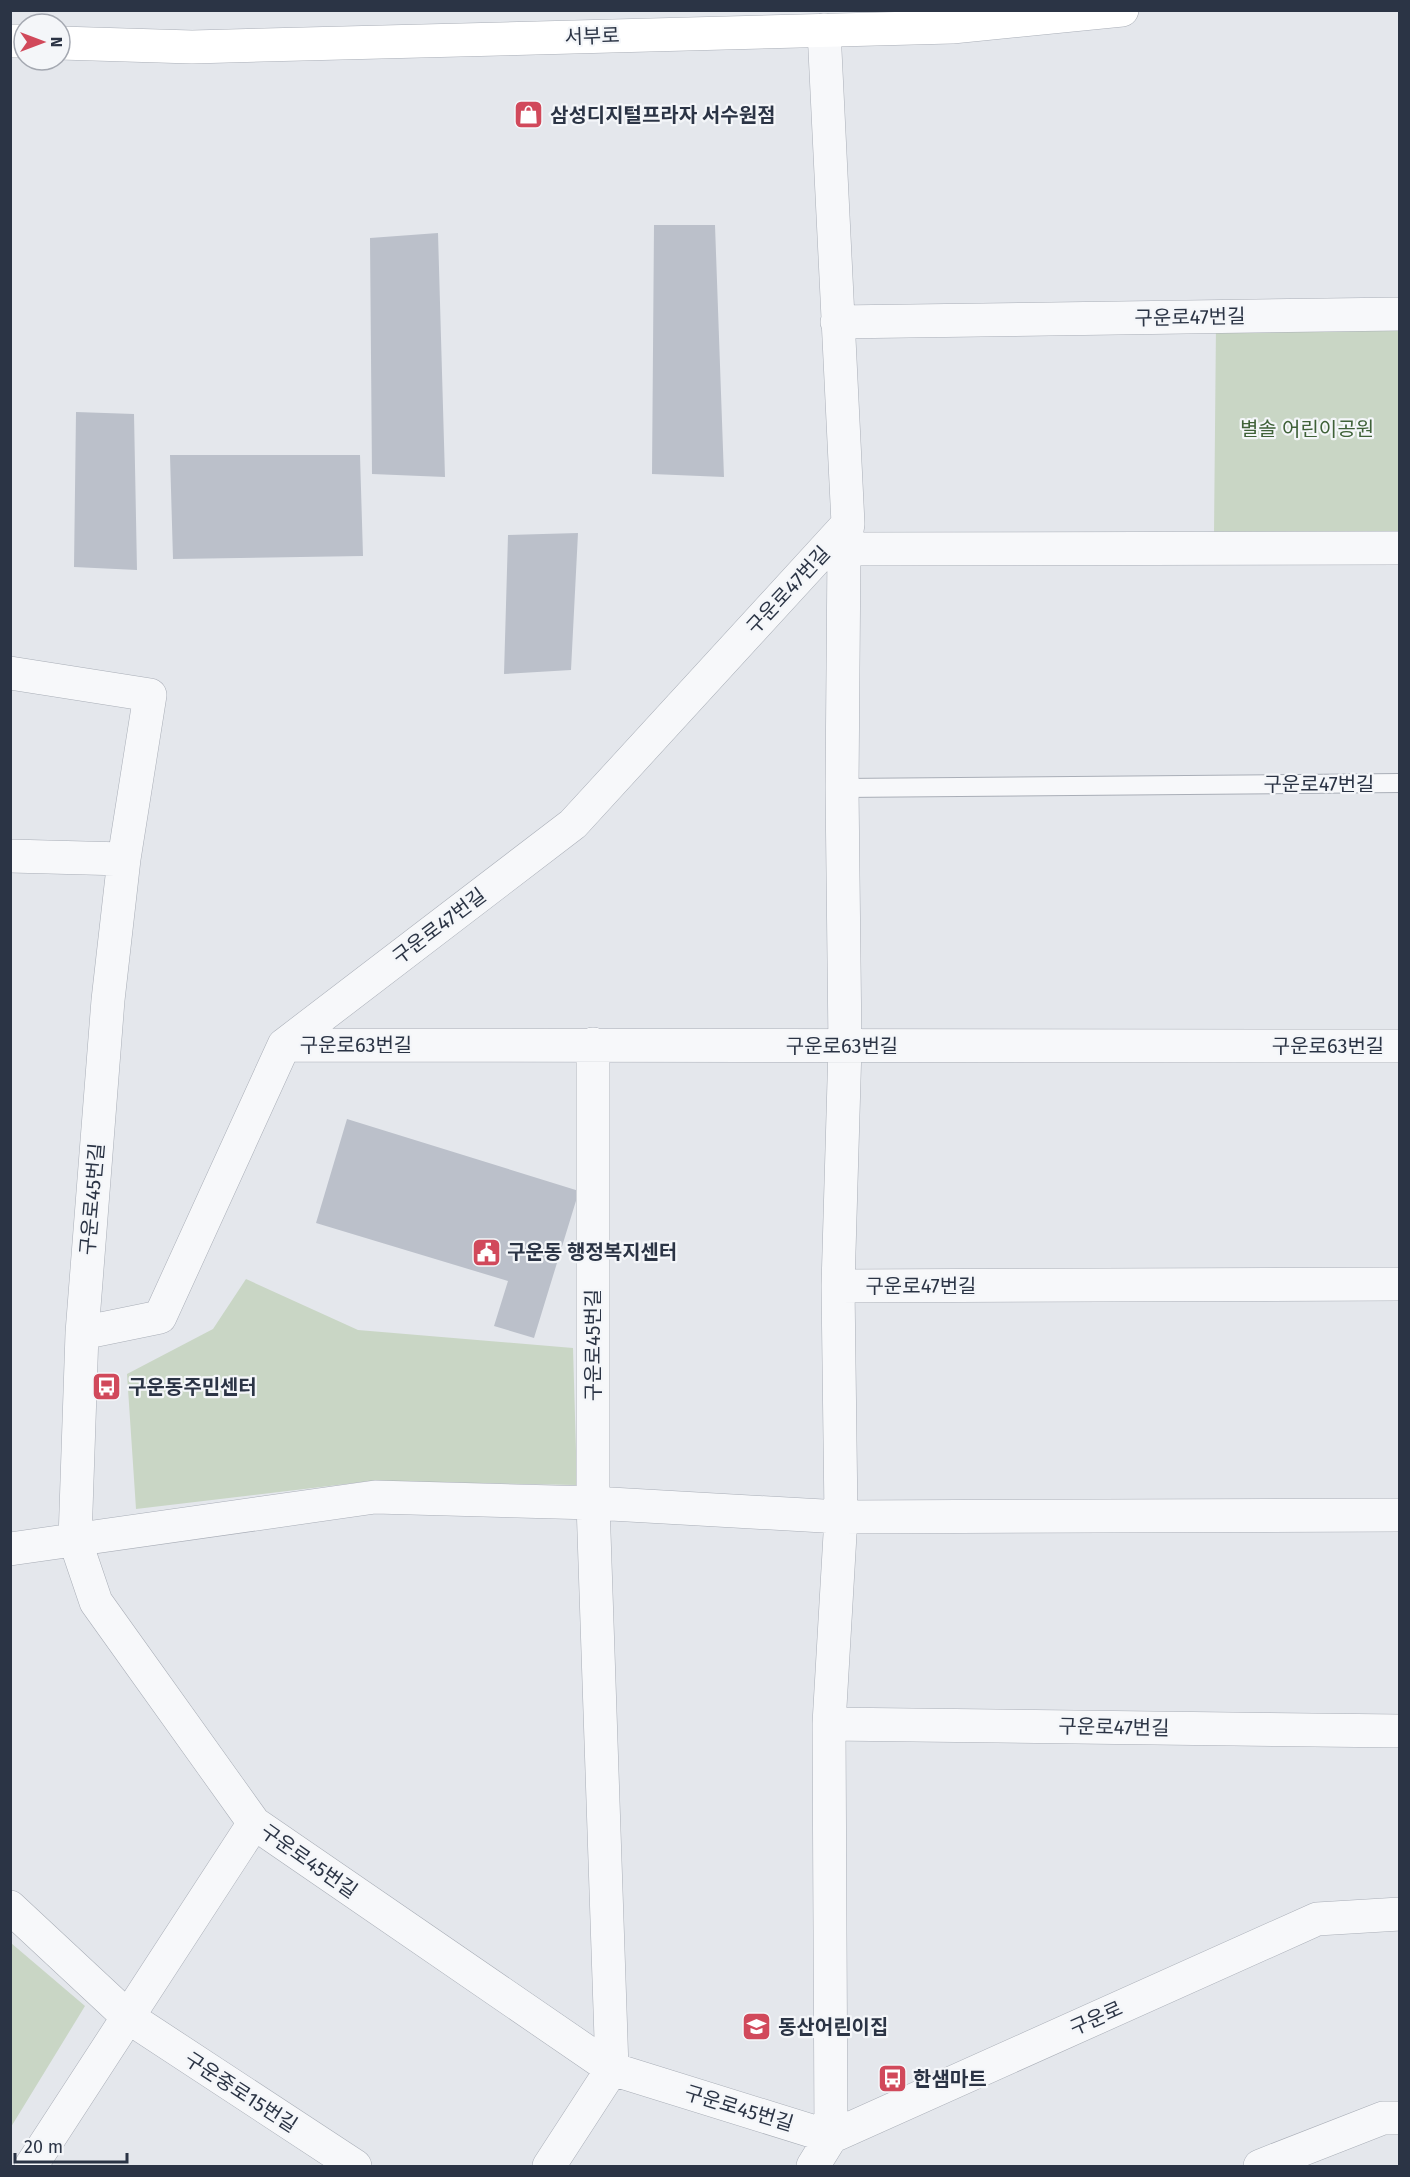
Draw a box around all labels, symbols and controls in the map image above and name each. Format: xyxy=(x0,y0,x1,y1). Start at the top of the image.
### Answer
north arrow xyxy=(12,12,72,72)
street label: 서부로 xyxy=(564,23,620,49)
text: N xyxy=(47,37,66,47)
shop icon: 삼성디지털프라자 서수원점 xyxy=(513,99,545,131)
place label: 삼성디지털프라자 서수원점 xyxy=(550,103,776,127)
street label: 구운로47번길 xyxy=(1134,304,1246,330)
park label: 별솔 어린이공원 xyxy=(1240,417,1374,441)
street label: 구운로47번길 xyxy=(741,541,835,639)
street label: 구운로47번길 xyxy=(1263,772,1375,796)
street label: 구운로47번길 xyxy=(387,883,491,969)
street label: 구운로63번길 xyxy=(300,1033,412,1057)
street label: 구운로63번길 xyxy=(786,1034,898,1058)
street label: 구운로63번길 xyxy=(1272,1034,1384,1058)
street label: 구운로45번길 xyxy=(75,1142,109,1256)
public building icon: 구운동 행정복지센터 xyxy=(470,1236,502,1268)
place label: 구운동 행정복지센터 xyxy=(507,1240,677,1264)
street label: 구운로47번길 xyxy=(865,1274,977,1298)
street label: 구운로45번길 xyxy=(581,1289,605,1401)
bus stop icon: 구운동주민센터 xyxy=(91,1371,123,1403)
place label: 구운동주민센터 xyxy=(128,1375,257,1399)
street label: 구운로47번길 xyxy=(1058,1714,1170,1740)
street label: 구운로45번길 xyxy=(256,1819,362,1903)
street label: 구운로 xyxy=(1066,1996,1126,2040)
school or university icon: 동산어린이집 xyxy=(741,2011,773,2043)
place label: 동산어린이집 xyxy=(778,2015,888,2039)
street label: 구운중로15번길 xyxy=(180,2047,302,2137)
bus stop icon: 한샘마트 xyxy=(876,2063,908,2095)
place label: 한샘마트 xyxy=(913,2067,987,2091)
street label: 구운로45번길 xyxy=(682,2080,796,2136)
scale bar xyxy=(15,2126,128,2164)
text: 20 m xyxy=(24,2136,63,2158)

